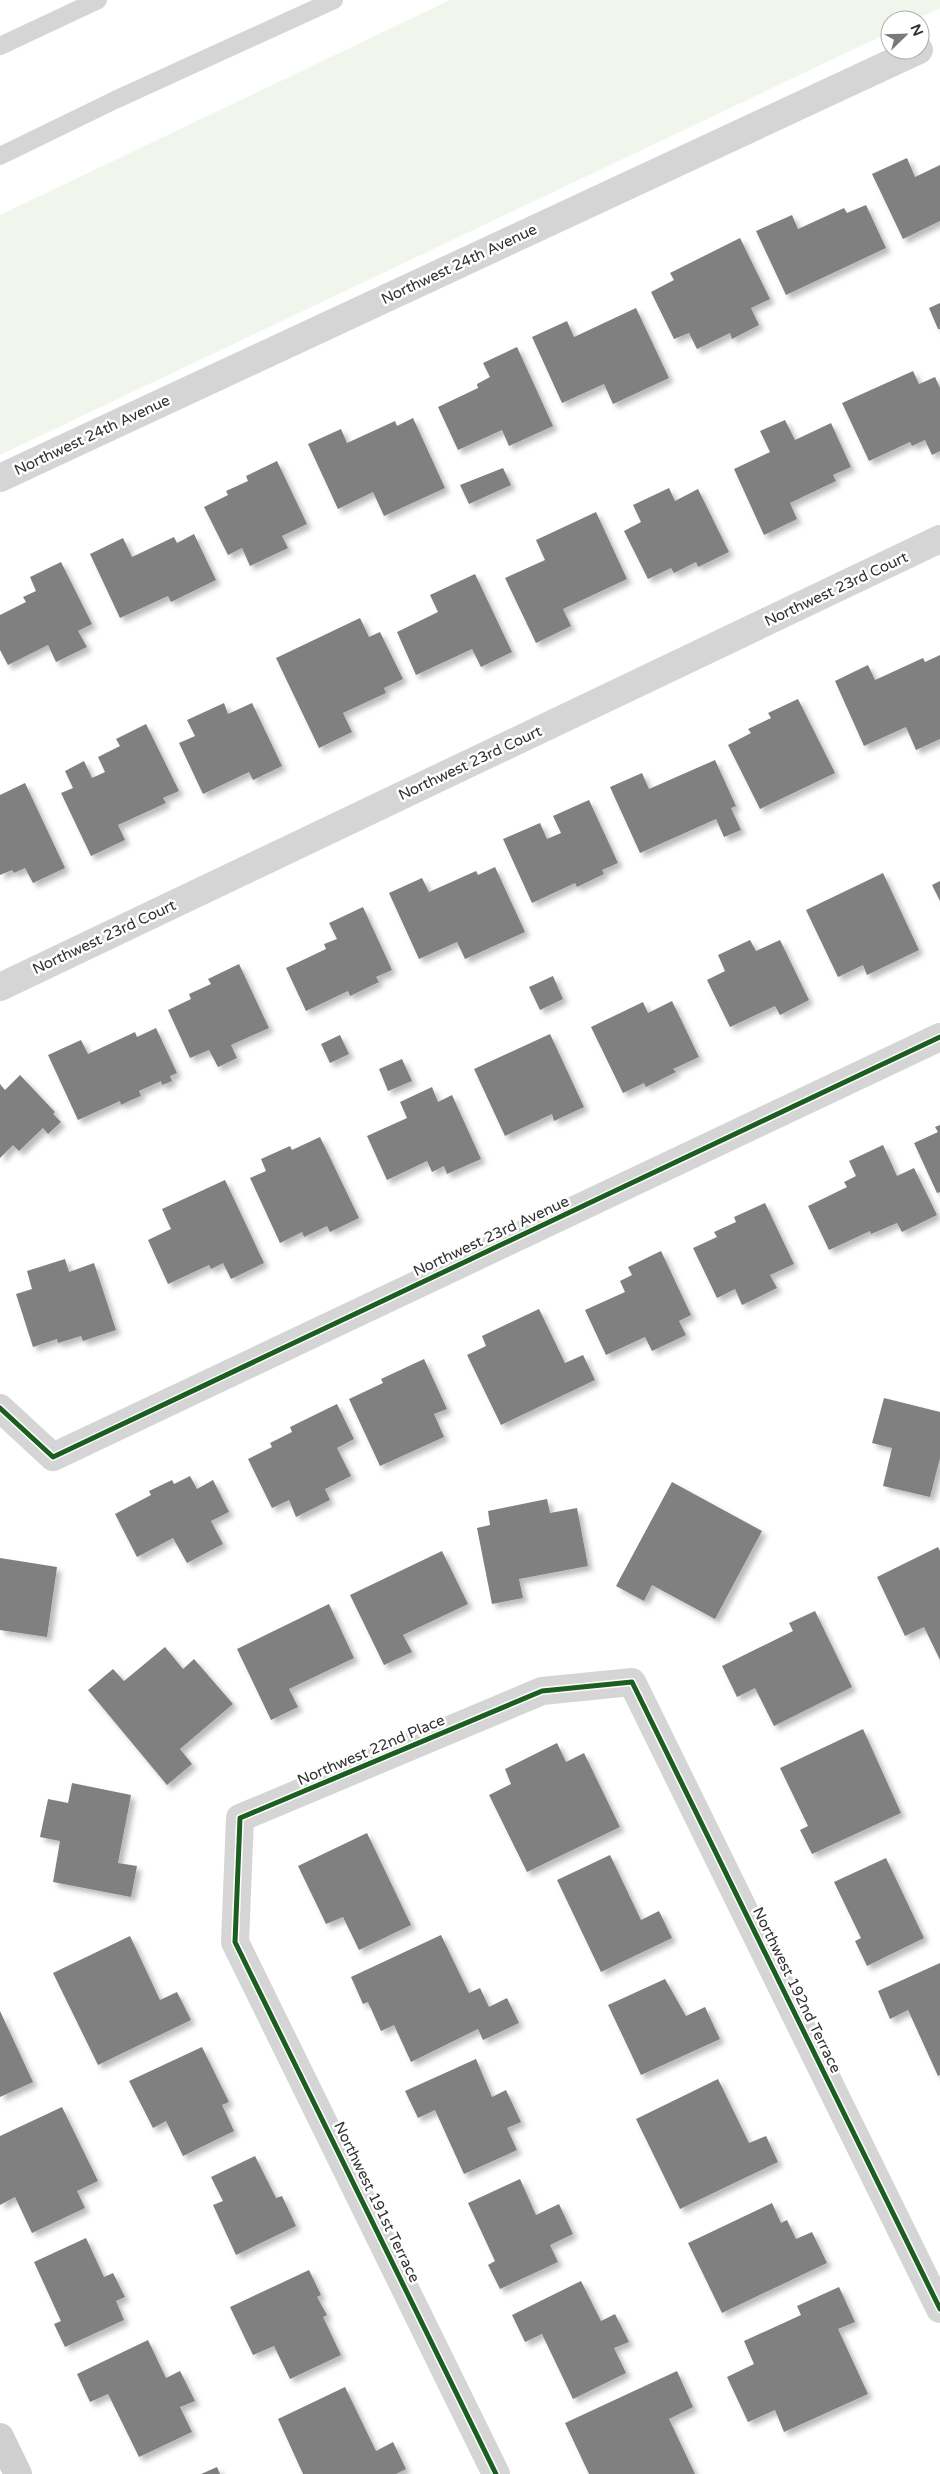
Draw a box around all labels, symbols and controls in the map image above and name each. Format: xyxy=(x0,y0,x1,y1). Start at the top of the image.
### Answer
north arrow xyxy=(880,10,930,60)
text: N xyxy=(906,22,927,39)
street label: Northwest 24th Avenue xyxy=(378,220,540,308)
street label: Northwest 24th Avenue xyxy=(11,391,173,479)
street label: Northwest 23rd Court xyxy=(761,548,911,630)
street label: Northwest 23rd Court xyxy=(395,722,545,804)
street label: Northwest 23rd Court xyxy=(29,896,179,978)
street label: Northwest 23rd Avenue xyxy=(410,1192,572,1280)
street label: Northwest 22nd Place xyxy=(295,1711,447,1789)
street label: Northwest 192nd Terrace xyxy=(749,1904,845,2076)
street label: Northwest 191st Terrace xyxy=(330,2119,424,2285)

